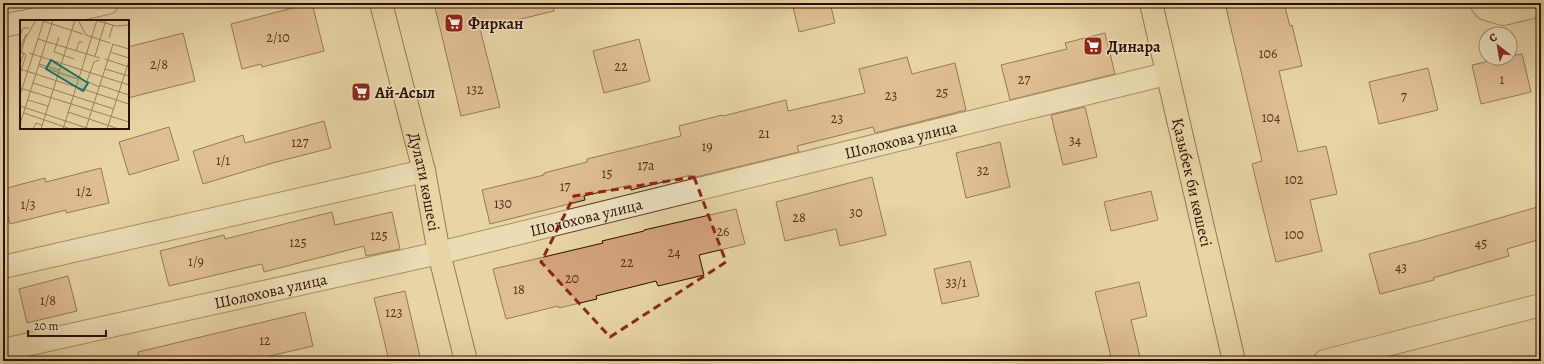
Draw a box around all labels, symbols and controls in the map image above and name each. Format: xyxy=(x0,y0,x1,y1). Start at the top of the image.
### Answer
supermarket icon: Фиркан xyxy=(443,12,465,34)
place label: Фиркан xyxy=(468,13,523,35)
inset map xyxy=(20,20,129,129)
north arrow xyxy=(1478,26,1518,66)
house number: 2/10 xyxy=(266,28,290,47)
text: С xyxy=(1486,30,1500,46)
supermarket icon: Динара xyxy=(1082,35,1104,57)
place label: Динара xyxy=(1107,36,1161,58)
house number: 106 xyxy=(1259,44,1277,63)
house number: 2/8 xyxy=(150,55,168,74)
house number: 22 xyxy=(614,57,628,76)
house number: 27 xyxy=(1018,70,1030,89)
house number: 1 xyxy=(1500,70,1505,89)
house number: 132 xyxy=(466,80,484,99)
supermarket icon: Ай-Асыл xyxy=(350,81,372,103)
place label: Ай-Асыл xyxy=(374,82,435,104)
house number: 25 xyxy=(936,83,948,102)
house number: 23 xyxy=(885,86,897,105)
house number: 7 xyxy=(1401,87,1407,106)
house number: 104 xyxy=(1262,108,1280,127)
house number: 23 xyxy=(831,109,843,128)
street label: Шолохова улица xyxy=(842,116,960,165)
street label: Қазыбек би көшесі xyxy=(1166,116,1217,249)
house number: 21 xyxy=(758,124,770,143)
street label: Дулати көшесі xyxy=(403,130,445,233)
house number: 34 xyxy=(1069,131,1081,150)
house number: 127 xyxy=(291,133,309,152)
house number: 19 xyxy=(701,137,713,156)
house number: 1/1 xyxy=(216,151,230,170)
house number: 17а xyxy=(637,156,655,175)
house number: 32 xyxy=(977,161,990,180)
house number: 15 xyxy=(602,164,612,183)
house number: 102 xyxy=(1285,170,1304,189)
house number: 17 xyxy=(560,177,570,196)
house number: 1/2 xyxy=(76,182,92,201)
street label: Шолохова улица xyxy=(528,193,645,242)
house number: 130 xyxy=(494,194,512,213)
house number: 1/3 xyxy=(20,195,36,214)
house number: 30 xyxy=(849,203,863,222)
house number: 28 xyxy=(792,208,806,227)
house number: 26 xyxy=(716,222,730,241)
house number: 100 xyxy=(1284,225,1304,244)
house number: 125 xyxy=(370,226,388,245)
house number: 125 xyxy=(289,233,307,252)
house number: 45 xyxy=(1475,234,1487,253)
house number: 24 xyxy=(668,243,681,262)
house number: 1/9 xyxy=(188,252,204,271)
house number: 22 xyxy=(620,253,634,272)
house number: 43 xyxy=(1395,258,1407,277)
street label: Шолохова улица xyxy=(212,268,330,315)
house number: 20 xyxy=(565,269,579,288)
house number: 33/1 xyxy=(945,273,967,292)
house number: 18 xyxy=(513,280,525,299)
house number: 1/8 xyxy=(40,291,56,310)
house number: 123 xyxy=(385,303,403,322)
scale bar xyxy=(28,312,106,338)
text: 20 m xyxy=(34,318,58,334)
house number: 12 xyxy=(259,331,271,350)

